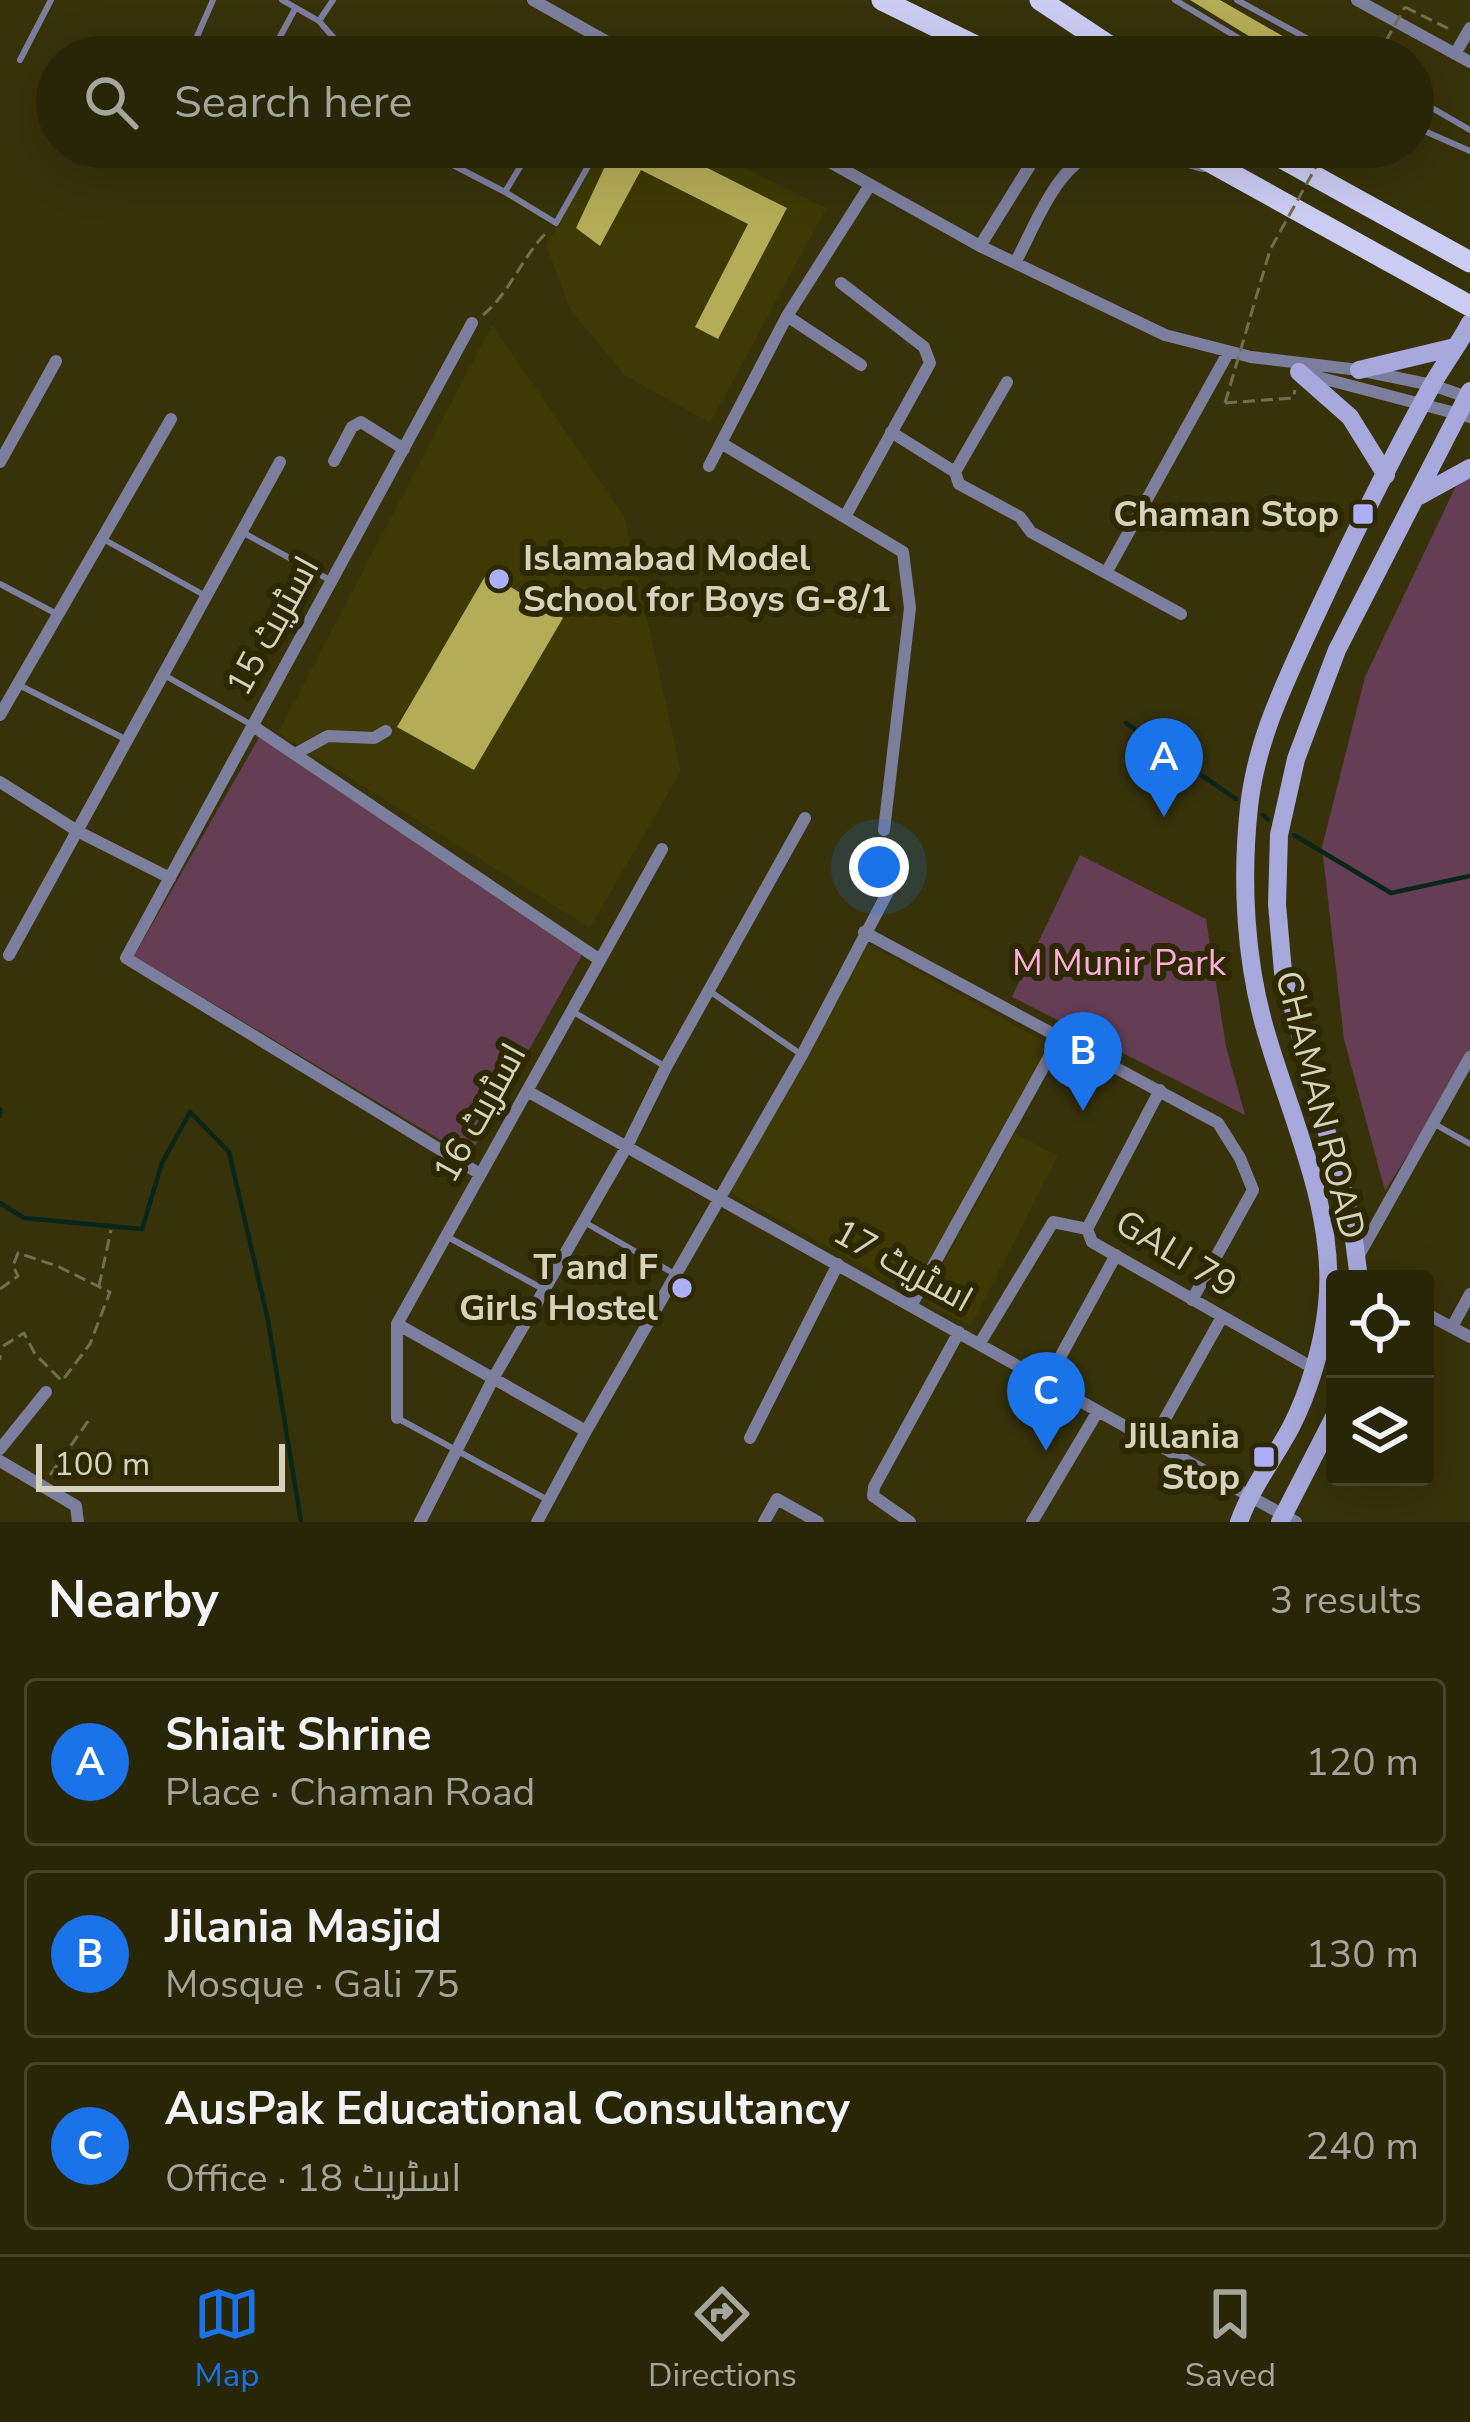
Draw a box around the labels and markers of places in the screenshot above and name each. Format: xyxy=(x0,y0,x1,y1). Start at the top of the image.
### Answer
place label: Chaman Stop xyxy=(1113,490,1339,539)
marker: Chaman Stop xyxy=(1350,501,1376,527)
place label: Islamabad Model School for Boys G-8/1 xyxy=(523,534,891,624)
marker: Islamabad Model School for Boys G-8/1 xyxy=(486,566,512,592)
pin: A xyxy=(1125,718,1203,817)
pin: B xyxy=(1044,1012,1122,1111)
place label: T and F Girls Hostel xyxy=(459,1243,659,1333)
marker: T and F Girls Hostel xyxy=(669,1275,695,1301)
pin: C xyxy=(1007,1352,1085,1451)
place label: Jillania Stop xyxy=(1124,1412,1240,1502)
marker: Jillania Stop xyxy=(1251,1444,1277,1470)

